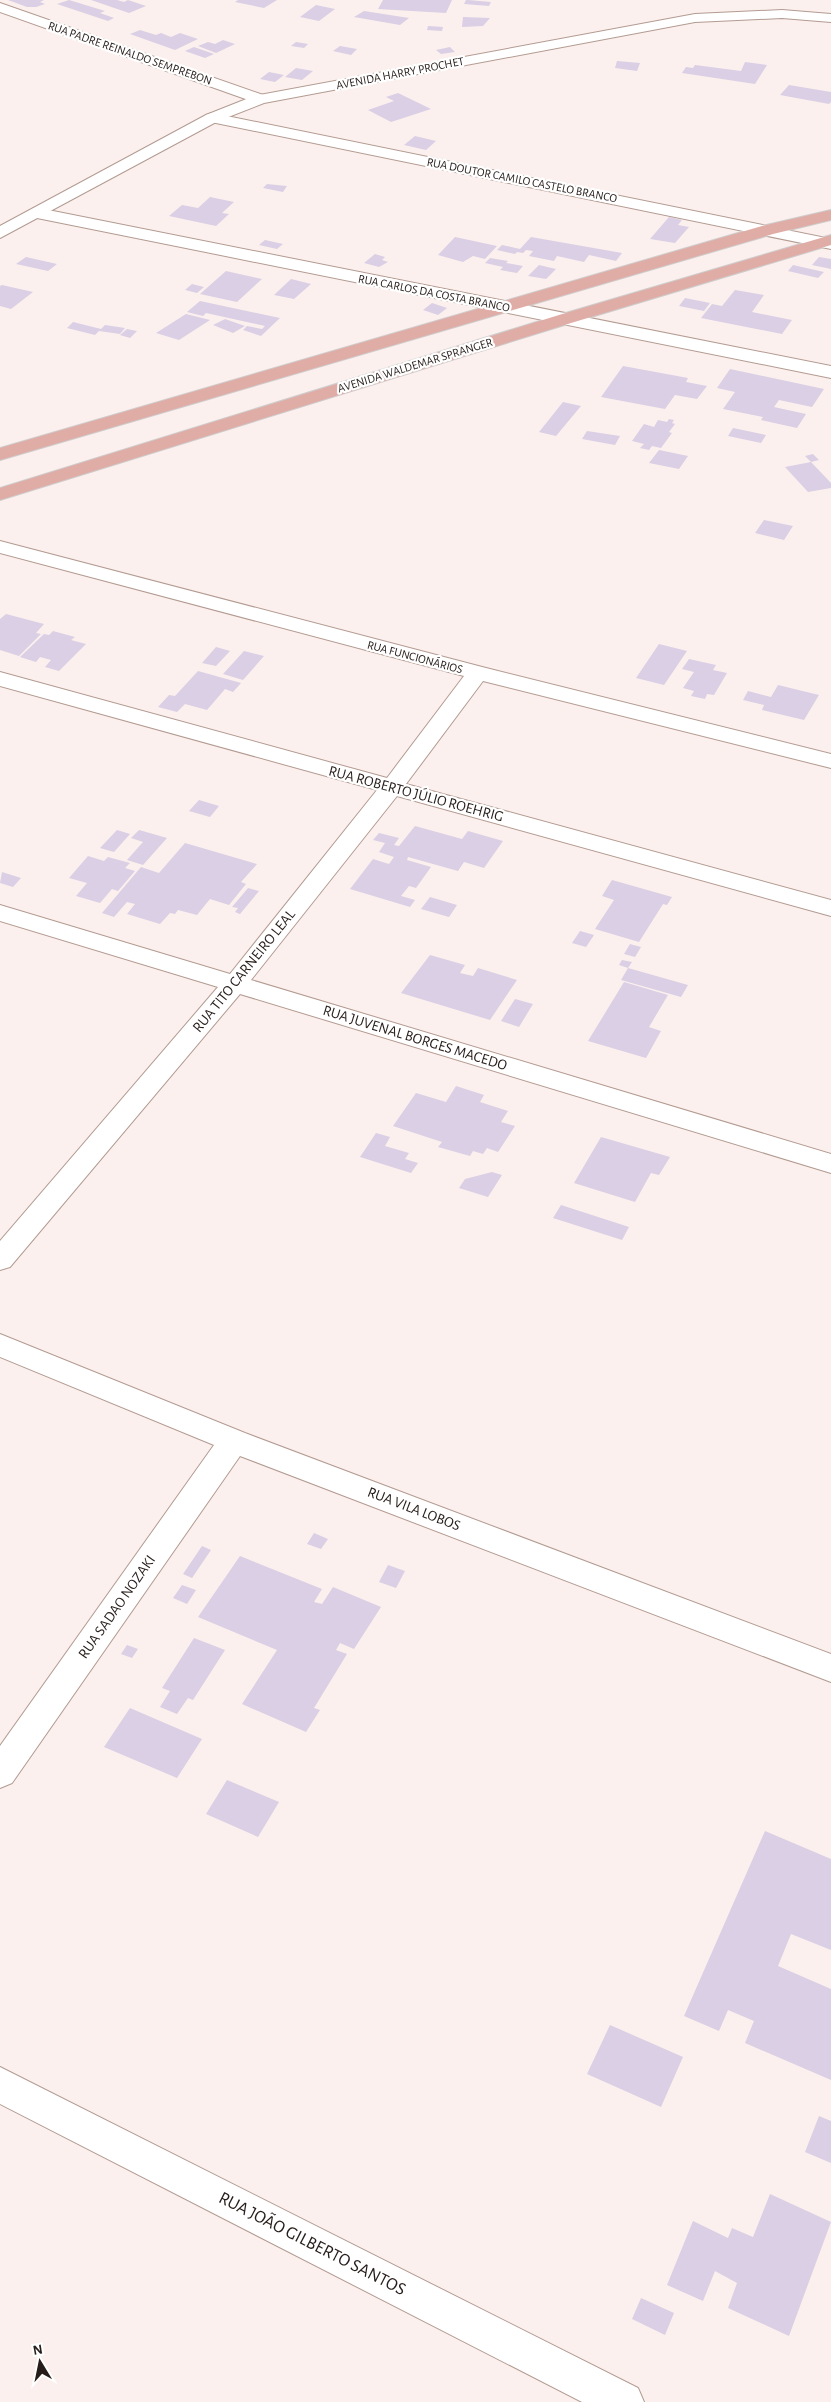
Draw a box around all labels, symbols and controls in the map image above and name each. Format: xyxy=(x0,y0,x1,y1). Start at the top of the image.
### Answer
street label: RUA PADRE REINALDO SEMPREBON xyxy=(47,19,213,87)
street label: AVENIDA HARRY PROCHET xyxy=(335,55,465,91)
street label: RUA DOUTOR CAMILO CASTELO BRANCO xyxy=(426,156,619,204)
street label: RUA CARLOS DA COSTA BRANCO xyxy=(357,272,511,314)
street label: AVENIDA WALDEMAR SPRANGER xyxy=(336,336,494,394)
street label: RUA FUNCIONÁRIOS xyxy=(366,638,465,676)
street label: RUA ROBERTO JÚLIO ROEHRIG xyxy=(327,762,505,825)
street label: RUA TITO CARNEIRO LEAL xyxy=(190,906,298,1035)
street label: RUA JUVENAL BORGES MACEDO xyxy=(321,1003,509,1073)
street label: RUA VILA LOBOS xyxy=(366,1484,462,1534)
street label: RUA SADAO NOZAKI xyxy=(76,1553,158,1661)
street label: RUA JOÃO GILBERTO SANTOS xyxy=(216,2186,410,2299)
north arrow xyxy=(15,2337,65,2387)
text: N xyxy=(32,2342,44,2358)

